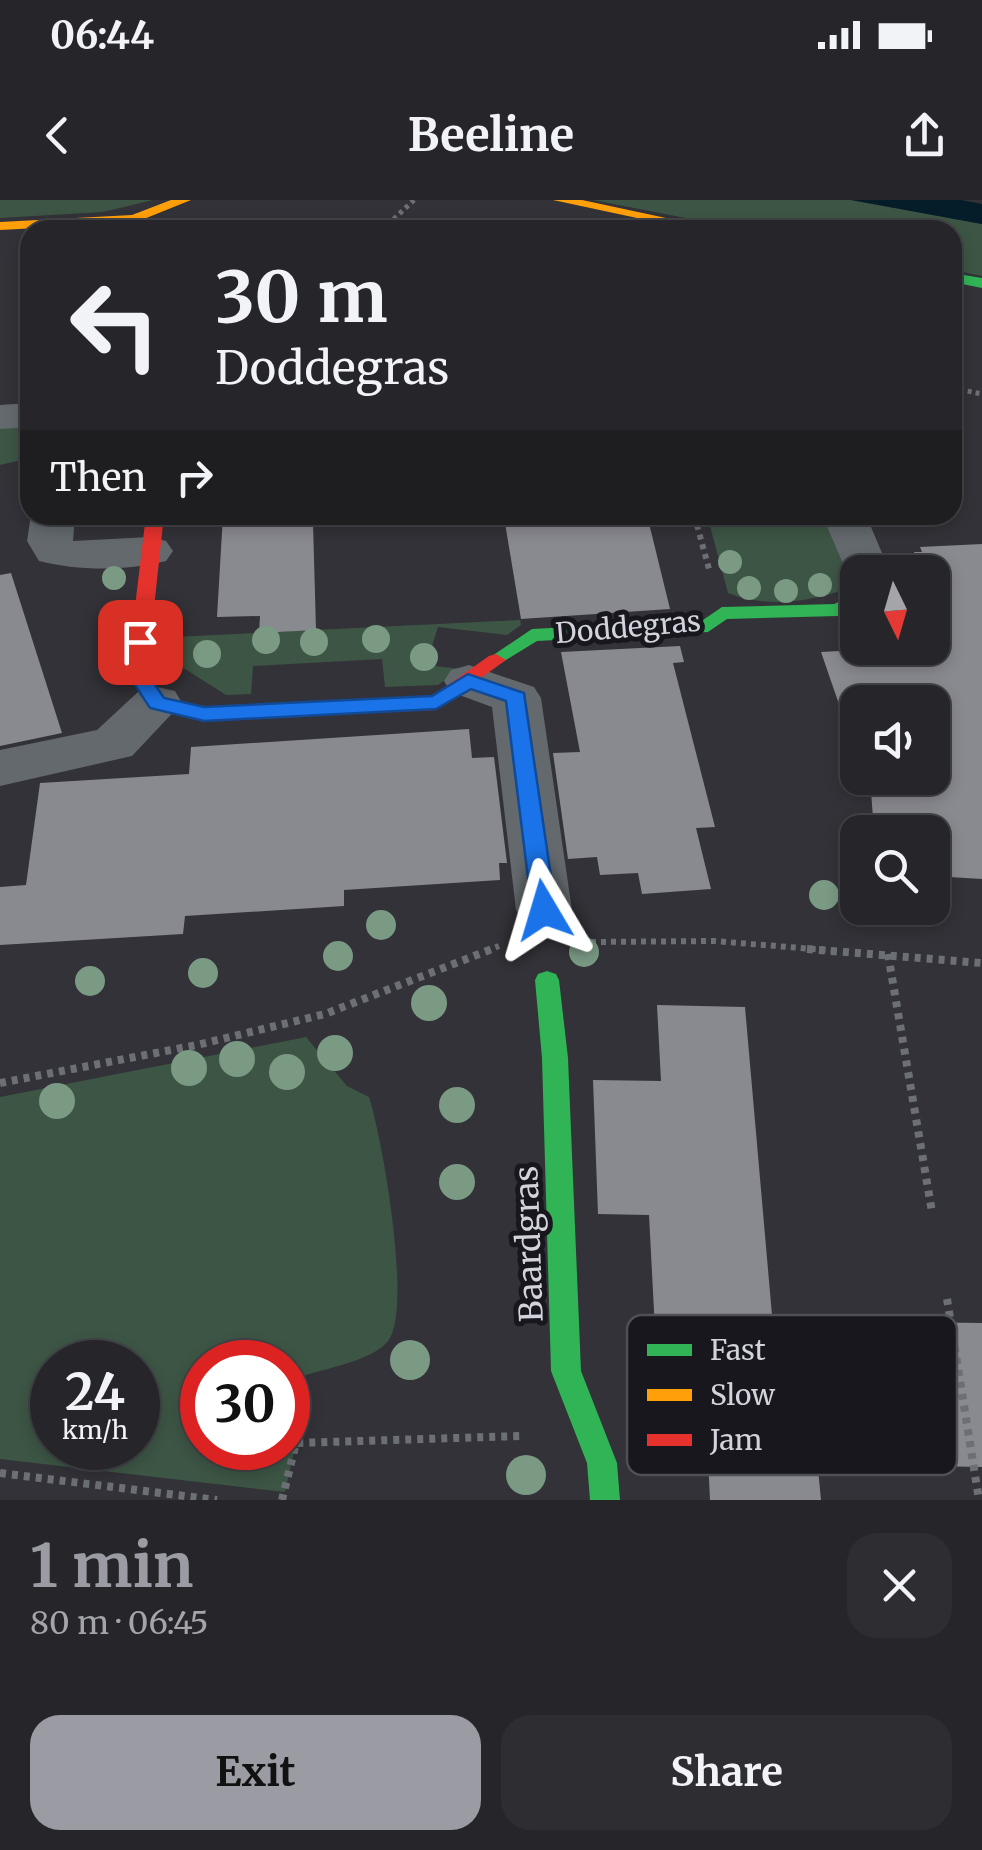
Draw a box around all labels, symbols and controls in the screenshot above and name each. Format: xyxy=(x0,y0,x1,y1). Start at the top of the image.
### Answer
text: 06:44 xyxy=(50,12,154,59)
text: Beeline xyxy=(408,107,574,163)
icon: back xyxy=(30,108,85,163)
icon: share xyxy=(897,108,952,163)
text: 30 m xyxy=(215,253,388,341)
icon: left xyxy=(50,260,180,390)
text: Doddegras xyxy=(215,340,449,396)
icon: right xyxy=(167,450,222,505)
text: Then xyxy=(50,454,147,501)
north arrow xyxy=(840,555,950,665)
map controls xyxy=(840,555,950,925)
pin xyxy=(98,600,183,685)
street label: Doddegras xyxy=(554,603,702,651)
icon: arrive xyxy=(113,615,168,670)
button: sound xyxy=(840,685,950,795)
button: search xyxy=(840,815,950,925)
position arrow xyxy=(492,858,596,962)
street label: Baardgras xyxy=(506,1165,552,1323)
legend xyxy=(627,1315,957,1475)
text: Fast xyxy=(710,1332,766,1368)
speed limit sign: 30 xyxy=(180,1340,310,1470)
text: 24 xyxy=(65,1361,125,1424)
text: Slow xyxy=(710,1377,775,1413)
text: km/h xyxy=(62,1414,128,1446)
text: Jam xyxy=(709,1422,763,1458)
text: 1 min xyxy=(30,1528,193,1603)
button: close xyxy=(847,1533,952,1638)
text: 80 m · 06:45 xyxy=(30,1603,209,1643)
button: Exit xyxy=(30,1715,481,1830)
button: Share xyxy=(501,1715,952,1830)

